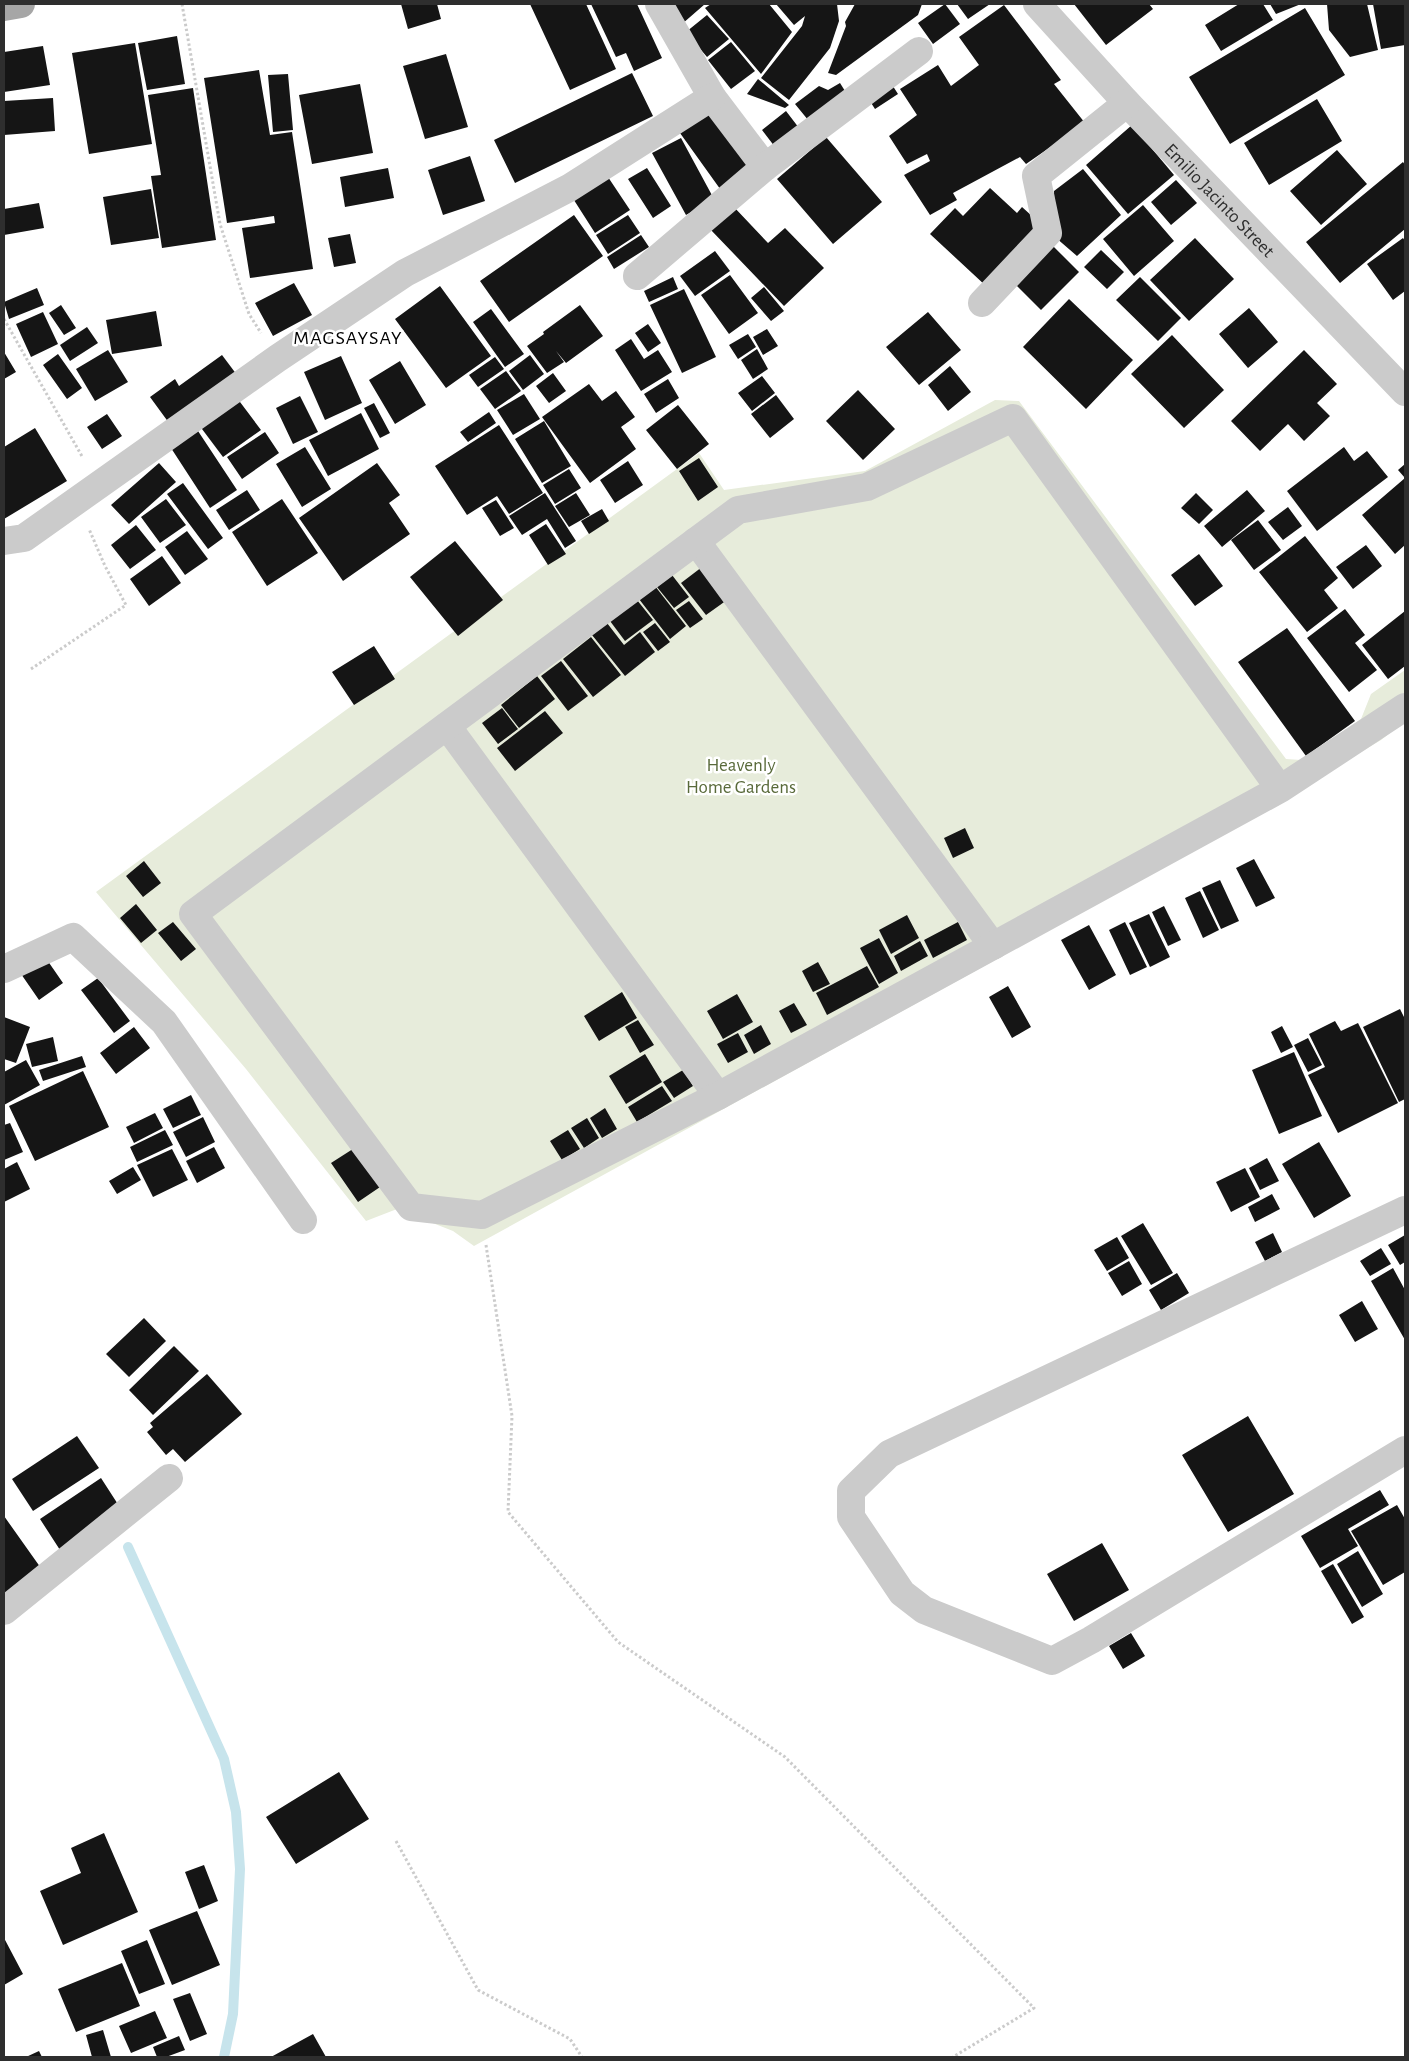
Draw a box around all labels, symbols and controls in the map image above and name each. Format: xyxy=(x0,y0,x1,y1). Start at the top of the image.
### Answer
street label: Emilio Jacinto Street xyxy=(1160,140,1278,261)
district label: MAGSAYSAY xyxy=(293,328,403,348)
park label: Heavenly Home Gardens xyxy=(686,756,796,797)

